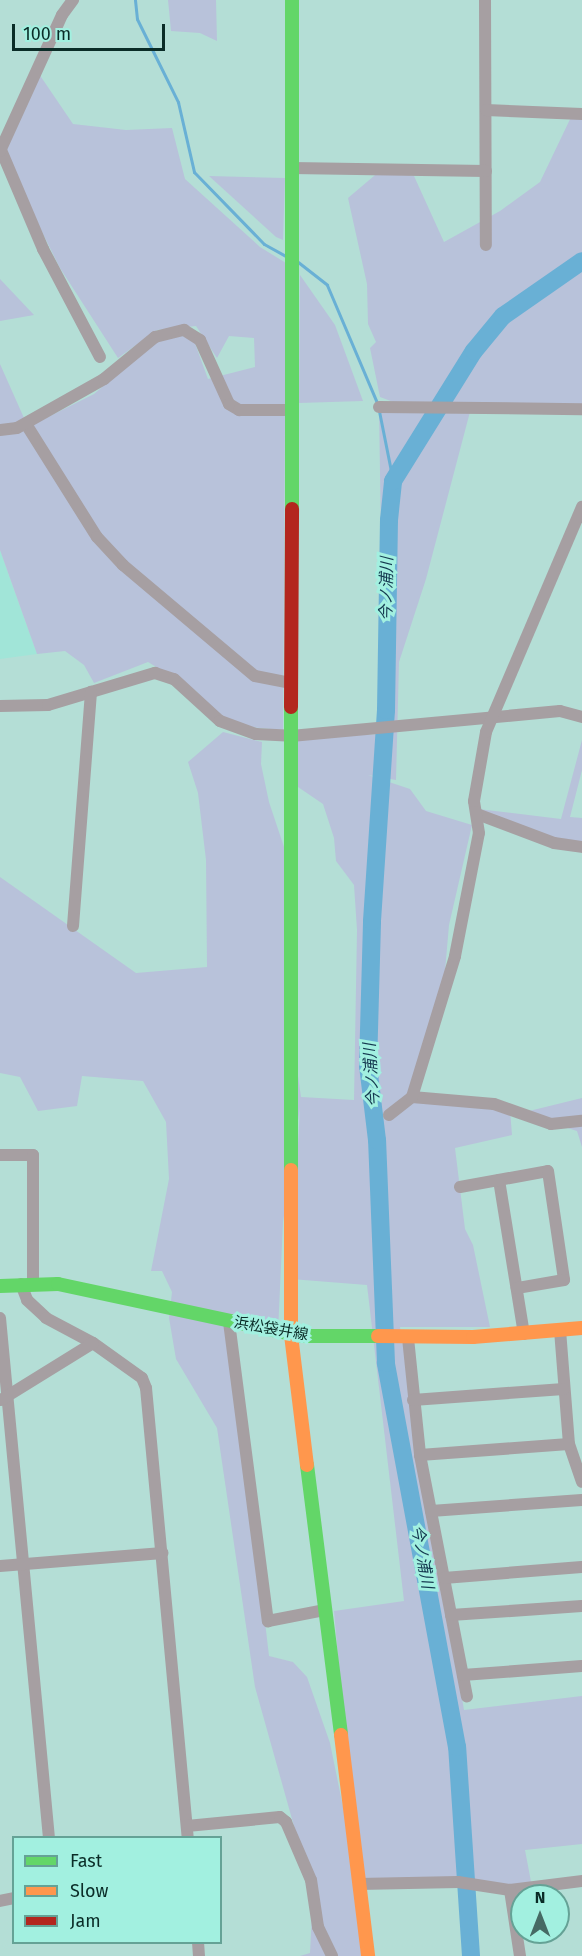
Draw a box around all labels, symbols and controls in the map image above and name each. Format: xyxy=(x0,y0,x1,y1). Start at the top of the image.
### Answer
scale bar xyxy=(15,12,168,50)
text: 100 m xyxy=(23,23,71,45)
water label: 今ノ浦川 xyxy=(377,557,397,621)
water label: 今ノ浦川 xyxy=(360,1042,384,1108)
street label: 浜松袋井線 xyxy=(233,1314,309,1344)
water label: 今ノ浦川 xyxy=(407,1524,437,1590)
legend xyxy=(12,1836,222,1944)
text: Fast xyxy=(70,1850,102,1872)
text: Slow xyxy=(70,1880,108,1902)
north arrow xyxy=(510,1884,570,1944)
text: N xyxy=(535,1888,545,1907)
text: Jam xyxy=(70,1910,101,1932)

